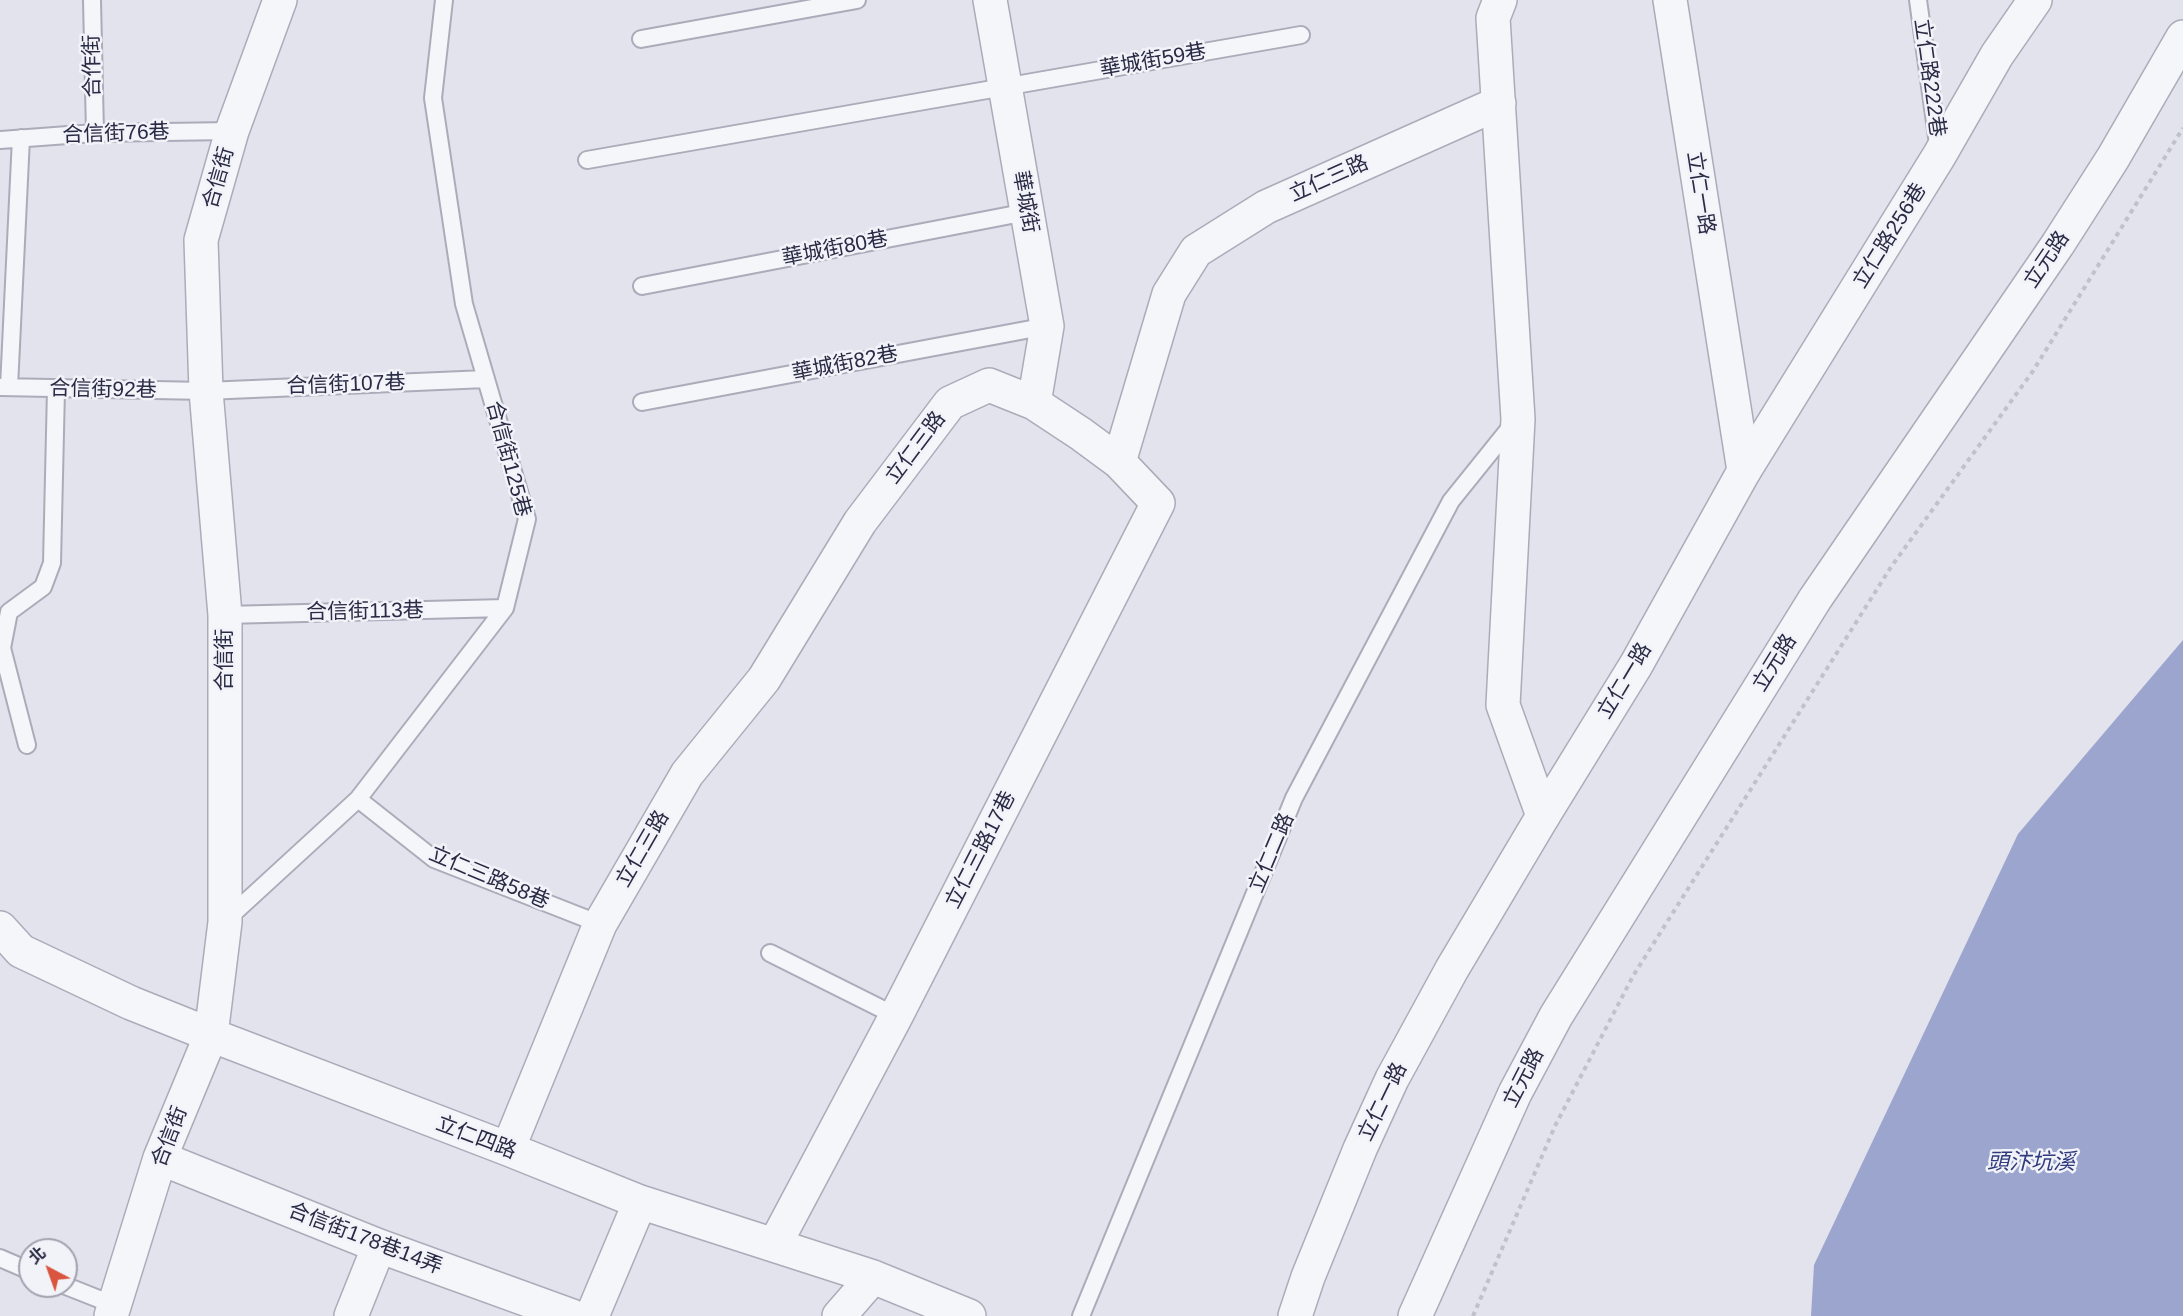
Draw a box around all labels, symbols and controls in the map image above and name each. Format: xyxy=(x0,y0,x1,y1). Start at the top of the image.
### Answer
street label: 立仁路222巷 xyxy=(1908,17,1950,139)
street label: 合作街 xyxy=(80,34,106,98)
street label: 華城街59巷 xyxy=(1098,39,1208,83)
street label: 合信街76巷 xyxy=(62,120,170,148)
street label: 合信街 xyxy=(198,144,240,212)
street label: 立仁三路 xyxy=(1286,150,1372,208)
street label: 立仁一路 xyxy=(1681,150,1719,236)
street label: 華城街 xyxy=(1007,169,1043,235)
street label: 立仁路256巷 xyxy=(1848,179,1932,293)
street label: 華城街80巷 xyxy=(780,226,890,272)
street label: 立元路 xyxy=(2019,227,2075,293)
street label: 華城街82巷 xyxy=(790,341,900,387)
street label: 合信街107巷 xyxy=(286,370,406,400)
street label: 合信街92巷 xyxy=(49,376,157,404)
street label: 合信街125巷 xyxy=(480,398,536,520)
street label: 立仁三路 xyxy=(881,407,951,489)
street label: 合信街113巷 xyxy=(306,598,424,626)
street label: 合信街 xyxy=(212,629,238,691)
street label: 立元路 xyxy=(1748,630,1802,696)
street label: 立仁一路 xyxy=(1593,639,1657,723)
street label: 立仁三路17巷 xyxy=(941,787,1021,913)
street label: 立仁三路 xyxy=(611,806,675,892)
street label: 立仁二路 xyxy=(1244,809,1300,897)
street label: 立仁三路58巷 xyxy=(425,841,553,915)
street label: 立元路 xyxy=(1498,1044,1550,1112)
street label: 立仁一路 xyxy=(1353,1059,1413,1145)
street label: 合信街 xyxy=(147,1103,193,1171)
street label: 立仁四路 xyxy=(432,1111,520,1165)
water label: 頭汴坑溪 xyxy=(1987,1150,2075,1176)
street label: 合信街178巷14弄 xyxy=(284,1198,446,1280)
north arrow xyxy=(18,1238,78,1298)
text: 北 xyxy=(26,1244,49,1267)

